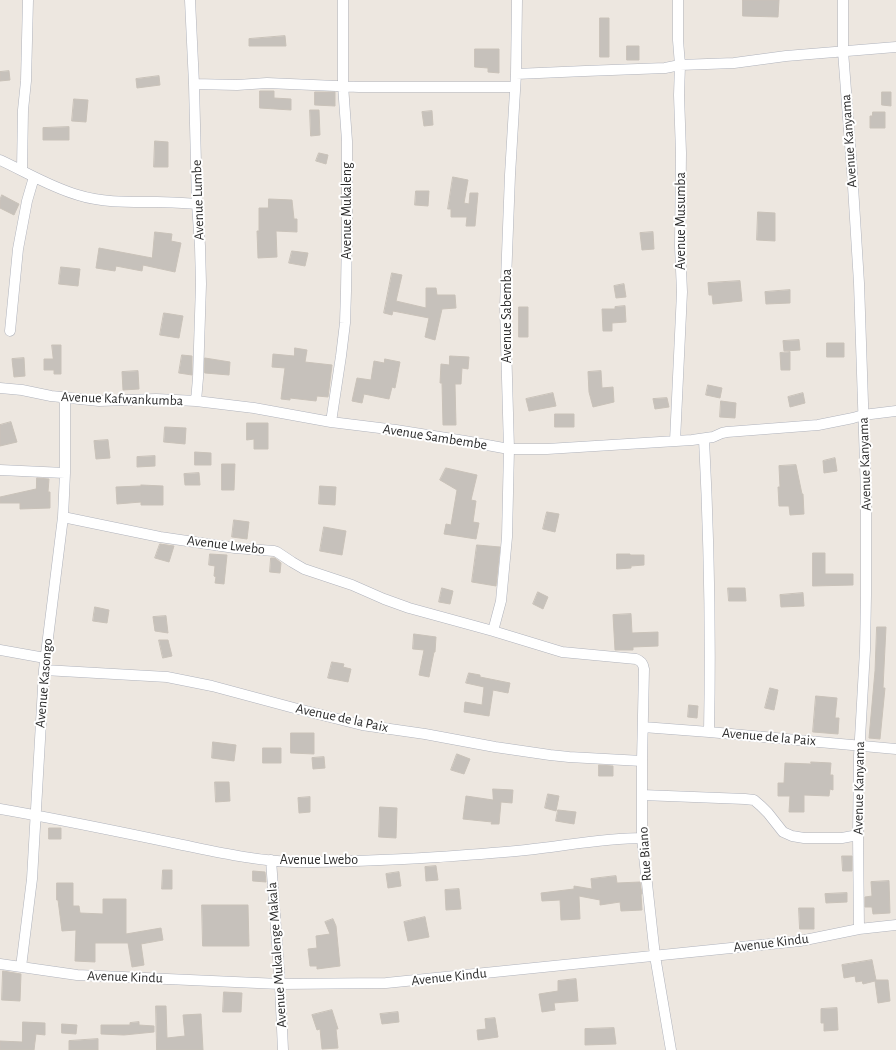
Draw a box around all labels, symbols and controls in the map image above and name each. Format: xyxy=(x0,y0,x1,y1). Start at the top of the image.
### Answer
street label: Avenue Kanyama xyxy=(837,94,861,188)
street label: Avenue Lumbe xyxy=(188,159,208,241)
street label: Avenue Mukaleng xyxy=(339,162,355,260)
street label: Avenue Musumba xyxy=(673,172,689,270)
street label: Avenue Sabemba xyxy=(499,269,515,363)
street label: Avenue Kafwankumba xyxy=(61,388,183,410)
street label: Avenue Kanyama xyxy=(855,417,875,511)
street label: Avenue Sambembe xyxy=(382,420,488,454)
street label: Avenue Lwebo xyxy=(186,532,266,558)
street label: Avenue Kasongo xyxy=(32,637,56,729)
street label: Avenue de la Paix xyxy=(294,700,390,736)
street label: Avenue de la Paix xyxy=(721,725,817,749)
street label: Avenue Kanyama xyxy=(850,741,868,835)
street label: Rue Biano xyxy=(635,826,655,882)
street label: Avenue Lwebo xyxy=(280,852,358,868)
street label: Avenue Mukalenge Makala xyxy=(264,881,290,1029)
street label: Avenue Kindu xyxy=(732,930,810,956)
street label: Avenue Kindu xyxy=(410,965,488,989)
street label: Avenue Kindu xyxy=(87,967,163,987)

